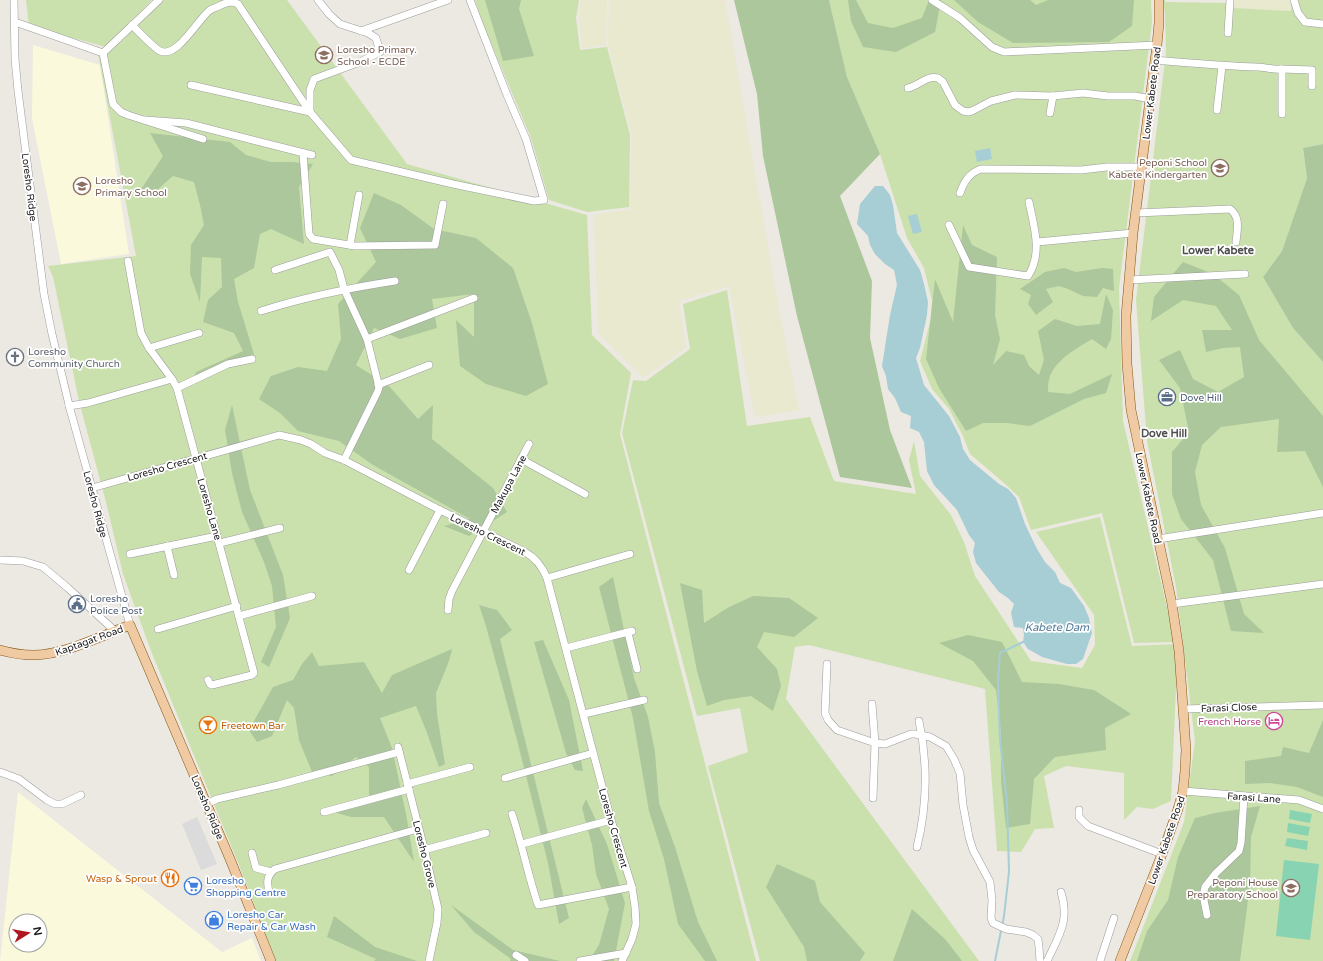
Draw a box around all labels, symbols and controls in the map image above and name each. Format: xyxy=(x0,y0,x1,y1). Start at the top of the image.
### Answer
place label: Loresho Primary. School - ECDE xyxy=(337,44,417,68)
school or university icon: Loresho Primary. School - ECDE xyxy=(314,45,334,65)
street label: Lower Kabete Road xyxy=(1140,46,1164,140)
street label: Loresho Ridge xyxy=(19,152,39,222)
place label: Peponi School Kabete Kindergarten xyxy=(1109,157,1207,181)
school or university icon: Peponi School Kabete Kindergarten xyxy=(1210,158,1230,178)
place label: Loresho Primary School xyxy=(95,175,167,199)
school or university icon: Loresho Primary School xyxy=(72,176,92,196)
district label: Lower Kabete xyxy=(1182,244,1255,257)
place label: Loresho Community Church xyxy=(28,346,120,370)
church icon: Loresho Community Church xyxy=(5,347,25,367)
office icon: Dove Hill xyxy=(1157,387,1177,407)
place label: Dove Hill xyxy=(1180,392,1222,404)
district label: Dove Hill xyxy=(1141,427,1187,440)
street label: Loresho Crescent xyxy=(126,450,209,484)
street label: Lower Kabete Road xyxy=(1132,451,1164,545)
street label: Makupa Lane xyxy=(488,453,529,516)
street label: Loresho Ridge xyxy=(80,470,110,539)
street label: Loresho Lane xyxy=(194,477,224,542)
street label: Loresho Crescent xyxy=(448,511,527,558)
place label: Loresho Police Post xyxy=(90,593,143,617)
public building icon: Loresho Police Post xyxy=(67,594,87,614)
water label: Kabete Dam xyxy=(1025,621,1090,634)
street label: Kaptagat Road xyxy=(54,623,125,659)
street label: Farasi Close xyxy=(1201,701,1258,715)
hotel icon: French Horse xyxy=(1264,711,1284,731)
bar icon: Freetown Bar xyxy=(198,715,218,735)
place label: French Horse xyxy=(1198,716,1261,728)
place label: Freetown Bar xyxy=(221,720,285,732)
street label: Loresho Ridge xyxy=(188,773,226,842)
street label: Loresho Crescent xyxy=(596,787,630,870)
street label: Farasi Lane xyxy=(1227,790,1281,806)
street label: Lower Kabete Road xyxy=(1146,794,1188,886)
street label: Loresho Grove xyxy=(410,819,438,889)
restaurant icon: Wasp & Sprout xyxy=(160,868,180,888)
place label: Wasp & Sprout xyxy=(86,873,157,885)
place label: Loresho Shopping Centre xyxy=(206,875,286,899)
supermarket icon: Loresho Shopping Centre xyxy=(183,876,203,896)
place label: Peponi House Preparatory School xyxy=(1187,877,1278,901)
school or university icon: Peponi House Preparatory School xyxy=(1281,878,1301,898)
place label: Loresho Car Repair & Car Wash xyxy=(227,909,316,933)
shop icon: Loresho Car Repair & Car Wash xyxy=(204,910,224,930)
north arrow xyxy=(8,913,48,953)
text: N xyxy=(30,926,45,937)

